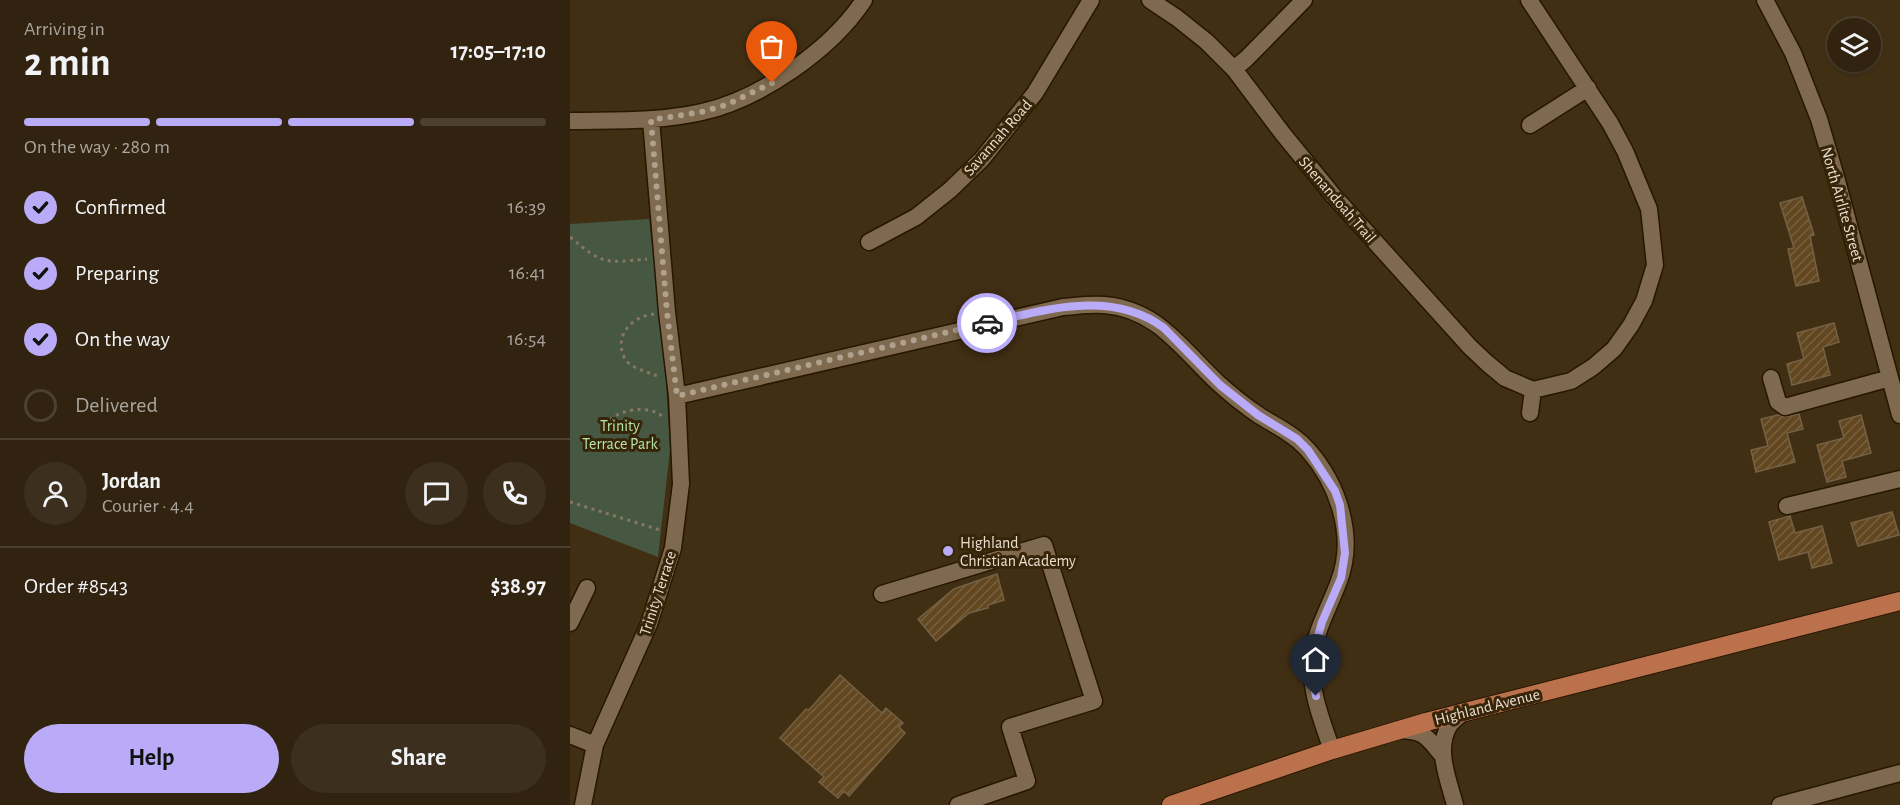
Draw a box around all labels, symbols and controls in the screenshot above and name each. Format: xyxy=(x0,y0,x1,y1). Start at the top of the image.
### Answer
map controls xyxy=(1827,18,1881,72)
button: layers xyxy=(1827,18,1881,72)
text: Arriving in xyxy=(24,19,105,39)
pin xyxy=(746,21,797,83)
icon: bag xyxy=(755,30,788,63)
text: 17:05–17:10 xyxy=(451,40,546,62)
text: 2 min xyxy=(24,44,111,83)
street label: Savannah Road xyxy=(961,97,1035,179)
text: On the way · 280 m xyxy=(24,137,170,157)
street label: North Airlite Street xyxy=(1818,145,1866,263)
street label: Shenandoah Trail xyxy=(1296,154,1379,246)
icon: check xyxy=(24,191,57,224)
text: Confirmed xyxy=(75,196,166,218)
text: 16:39 xyxy=(508,197,546,217)
icon: check xyxy=(24,257,57,290)
text: Preparing xyxy=(75,262,159,284)
text: 16:41 xyxy=(509,263,546,283)
courier xyxy=(957,293,1017,353)
icon: car xyxy=(971,307,1004,340)
icon: check xyxy=(24,323,57,356)
text: On the way xyxy=(75,328,170,350)
text: 16:54 xyxy=(507,329,546,349)
text: Delivered xyxy=(75,394,158,416)
park label: Trinity Terrace Park xyxy=(582,418,658,452)
button: person xyxy=(24,462,87,525)
button: chat xyxy=(405,462,468,525)
button: phone xyxy=(483,462,546,525)
text: Jordan xyxy=(102,470,161,492)
text: Courier · 4.4 xyxy=(102,496,194,516)
place label: Highland Christian Academy xyxy=(960,535,1076,570)
marker: Highland Christian Academy xyxy=(941,544,955,558)
street label: Trinity Terrace xyxy=(637,549,680,638)
text: Order #8543 xyxy=(24,575,128,597)
text: $38.97 xyxy=(491,575,546,597)
pin xyxy=(1290,634,1341,696)
icon: home xyxy=(1299,643,1332,676)
street label: Highland Avenue xyxy=(1433,686,1542,728)
button: Help xyxy=(24,724,279,793)
button: Share xyxy=(291,724,546,793)

